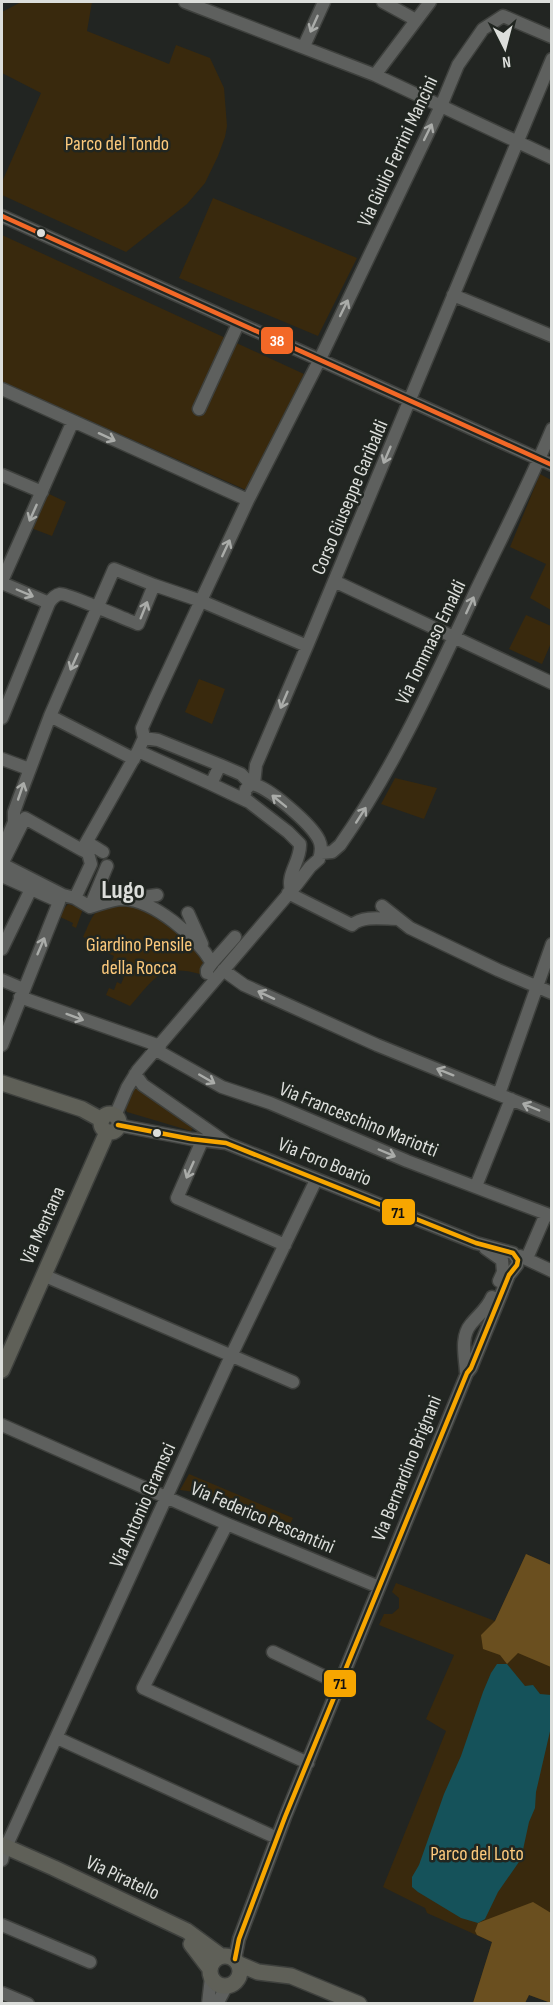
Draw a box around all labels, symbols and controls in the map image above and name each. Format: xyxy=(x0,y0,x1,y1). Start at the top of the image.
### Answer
one-way arrow xyxy=(307,15,318,33)
north arrow xyxy=(475,18,535,78)
text: N xyxy=(501,52,512,71)
street label: Via Giulio Ferrini Mancini xyxy=(353,72,443,230)
one-way arrow xyxy=(423,124,435,142)
park label: Parco del Tondo xyxy=(65,132,169,156)
unlabelled marker xyxy=(35,227,47,239)
one-way arrow xyxy=(339,300,351,318)
line badge: 38 xyxy=(260,326,294,355)
text: 38 xyxy=(270,332,285,351)
street label: Corso Giuseppe Garibaldi xyxy=(306,416,393,578)
one-way arrow xyxy=(98,432,116,444)
one-way arrow xyxy=(381,446,392,464)
one-way arrow xyxy=(26,504,38,522)
one-way arrow xyxy=(221,540,232,558)
street label: Via Tommaso Emaldi xyxy=(390,576,471,709)
one-way arrow xyxy=(16,588,34,599)
one-way arrow xyxy=(464,596,476,614)
one-way arrow xyxy=(139,601,150,620)
one-way arrow xyxy=(68,652,79,670)
one-way arrow xyxy=(278,690,289,708)
one-way arrow xyxy=(17,782,28,801)
one-way arrow xyxy=(271,794,287,807)
one-way arrow xyxy=(355,807,367,824)
district label: Lugo xyxy=(101,875,145,906)
park label: Giardino Pensile della Rocca xyxy=(86,933,192,980)
one-way arrow xyxy=(36,937,47,955)
one-way arrow xyxy=(257,989,275,1001)
one-way arrow xyxy=(65,1012,84,1023)
one-way arrow xyxy=(436,1066,455,1077)
one-way arrow xyxy=(198,1073,215,1085)
street label: Via Franceschino Mariotti xyxy=(276,1077,442,1163)
one-way arrow xyxy=(522,1101,541,1112)
unlabelled marker xyxy=(151,1127,163,1139)
street label: Via Foro Boario xyxy=(274,1132,375,1192)
one-way arrow xyxy=(378,1147,396,1159)
one-way arrow xyxy=(183,1160,195,1178)
street label: Via Mentana xyxy=(15,1183,71,1268)
line badge: 71 xyxy=(381,1198,416,1226)
text: 71 xyxy=(391,1204,405,1223)
street label: Via Bernardino Brignani xyxy=(367,1392,447,1545)
street label: Via Antonio Gramsci xyxy=(105,1439,181,1572)
street label: Via Federico Pescantini xyxy=(187,1477,338,1559)
line badge: 71 xyxy=(323,1669,357,1698)
text: 71 xyxy=(333,1675,347,1694)
park label: Parco del Loto xyxy=(430,1842,524,1866)
street label: Via Piratello xyxy=(82,1850,163,1905)

